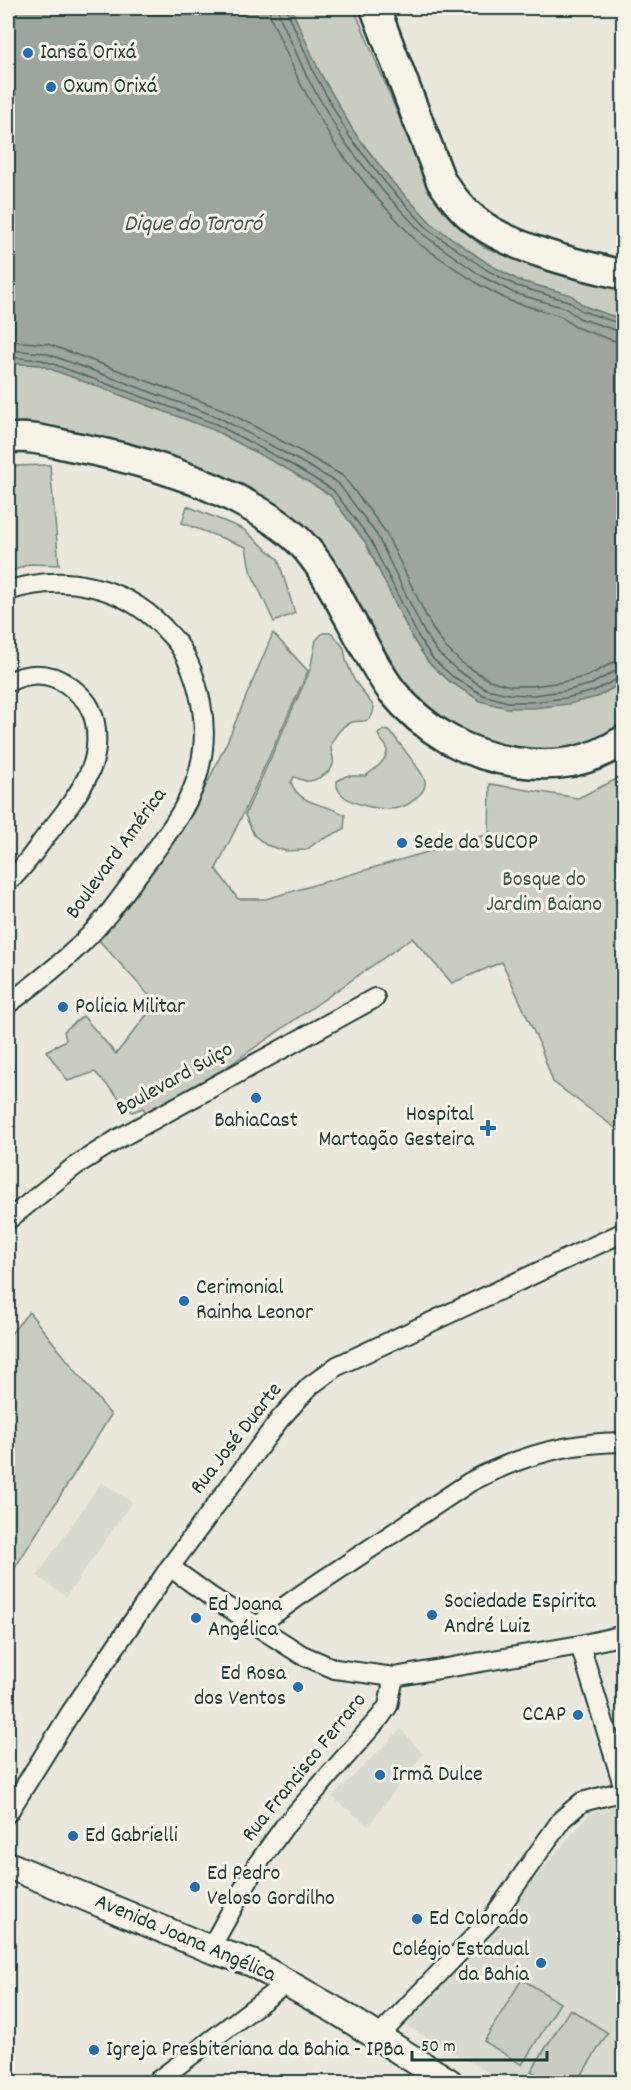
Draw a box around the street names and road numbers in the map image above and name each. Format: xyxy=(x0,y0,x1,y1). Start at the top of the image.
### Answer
street label: Boulevard América xyxy=(59,781,176,926)
street label: Boulevard Suiço xyxy=(111,1035,239,1125)
street label: Rua José Duarte xyxy=(183,1377,291,1501)
street label: Rua Francisco Ferraro xyxy=(235,1687,375,1849)
street label: Avenida Joana Angélica xyxy=(90,1887,281,1991)

